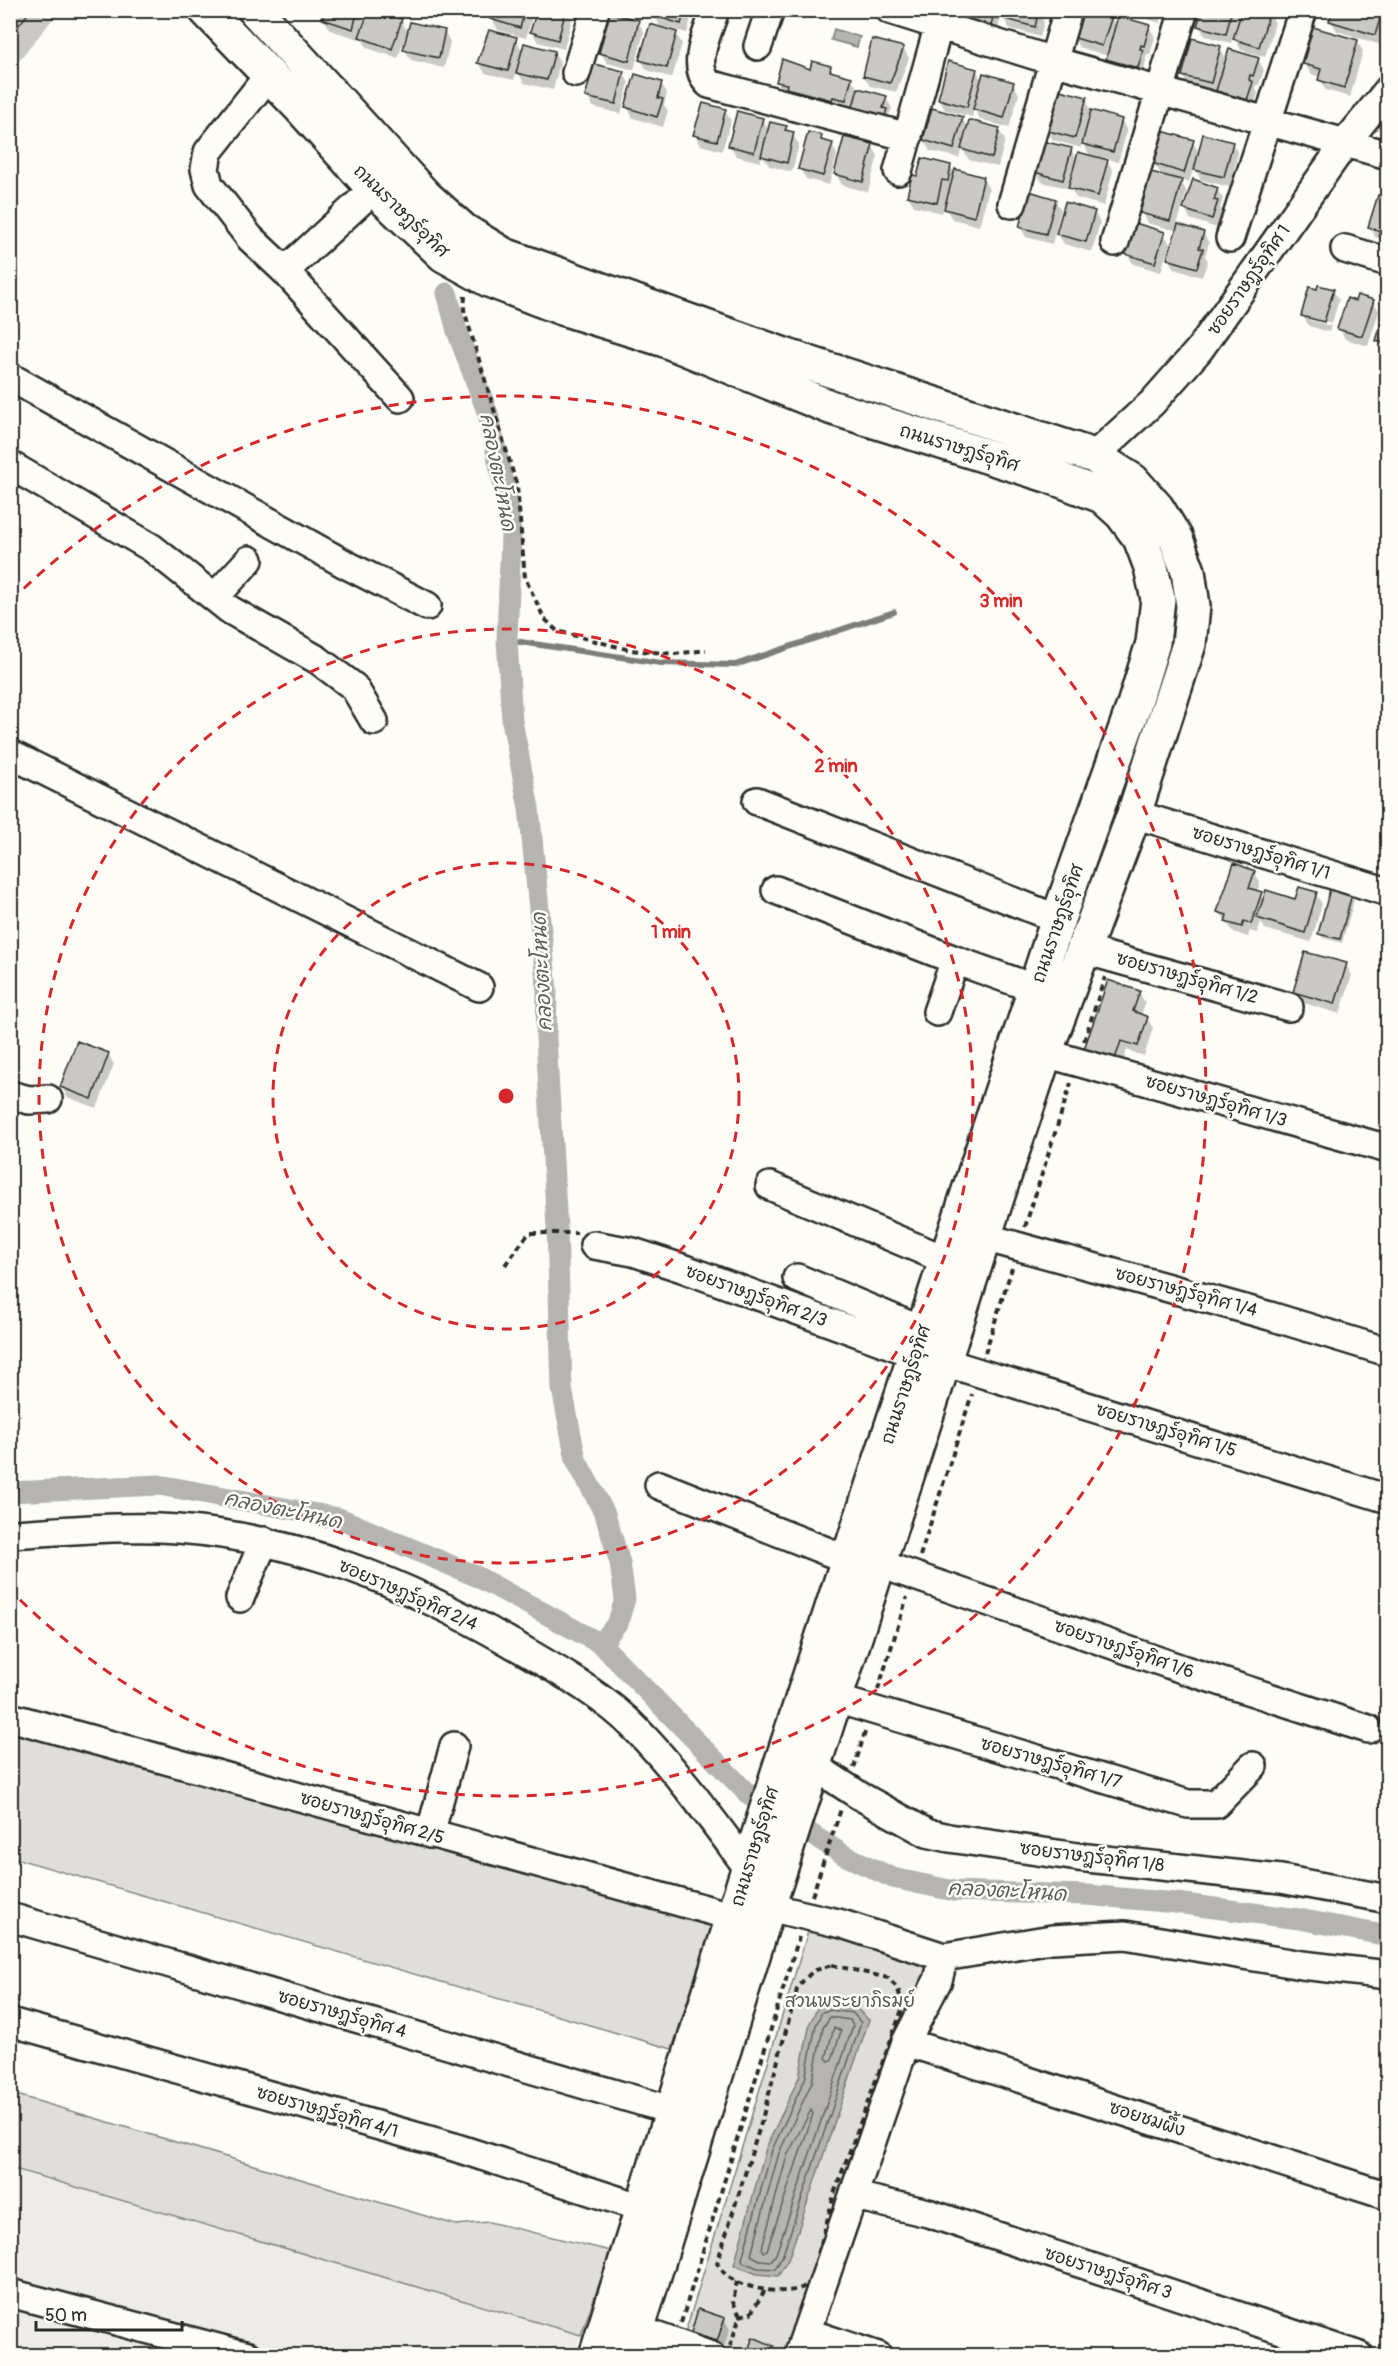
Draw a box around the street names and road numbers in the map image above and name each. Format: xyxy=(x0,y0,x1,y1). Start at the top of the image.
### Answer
street label: ถนนราษฎร์อุทิศ xyxy=(347,158,456,265)
street label: ซอยราษฎร์อุทิศ 1 xyxy=(1201,219,1297,341)
street label: ถนนราษฎร์อุทิศ xyxy=(896,417,1023,479)
street label: ซอยราษฎร์อุทิศ 1/1 xyxy=(1188,819,1334,887)
street label: ถนนราษฎร์อุทิศ xyxy=(1025,860,1091,987)
street label: ซอยราษฎร์อุทิศ 1/2 xyxy=(1113,945,1261,1011)
street label: ซอยราษฎร์อุทิศ 1/3 xyxy=(1142,1068,1290,1134)
street label: ซอยราษฎร์อุทิศ 2/3 xyxy=(681,1258,831,1334)
street label: ซอยราษฎร์อุทิศ 1/4 xyxy=(1112,1260,1261,1324)
street label: ถนนราษฎร์อุทิศ xyxy=(874,1321,938,1448)
street label: ซอยราษฎร์อุทิศ 1/5 xyxy=(1092,1396,1240,1464)
street label: ซอยราษฎร์อุทิศ 2/4 xyxy=(334,1552,482,1638)
street label: ซอยราษฎร์อุทิศ 1/6 xyxy=(1050,1612,1198,1686)
street label: ซอยราษฎร์อุทิศ 1/7 xyxy=(977,1730,1125,1796)
street label: ถนนราษฎร์อุทิศ xyxy=(724,1783,786,1910)
street label: ซอยราษฎร์อุทิศ 2/5 xyxy=(297,1784,447,1852)
street label: ซอยราษฎร์อุทิศ 1/8 xyxy=(1018,1835,1166,1879)
street label: ซอยราษฎร์อุทิศ 4 xyxy=(274,1983,410,2046)
street label: ซอยราษฎร์อุทิศ 4/1 xyxy=(253,2079,401,2145)
street label: ซอยชมผึ้ง xyxy=(1106,2091,1190,2142)
street label: ซอยราษฎร์อุทิศ 3 xyxy=(1041,2240,1175,2306)

